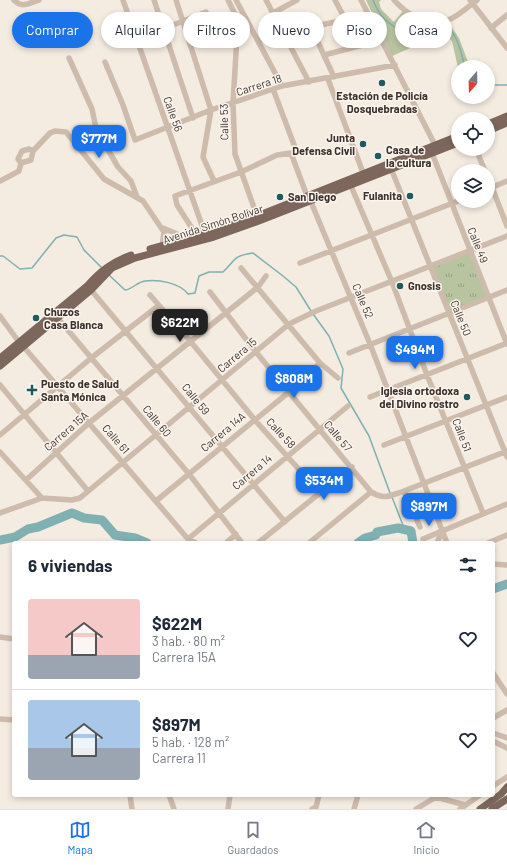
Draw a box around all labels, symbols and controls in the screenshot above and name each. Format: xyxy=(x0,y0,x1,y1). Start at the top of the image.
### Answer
chip: Comprar xyxy=(12,12,93,48)
chip: Alquilar xyxy=(101,12,175,48)
chip: Filtros xyxy=(183,12,250,48)
chip: Nuevo xyxy=(258,12,324,48)
chip: Piso xyxy=(332,12,387,48)
chip: Casa xyxy=(395,12,452,48)
north arrow xyxy=(451,60,495,104)
map controls xyxy=(451,60,495,208)
street label: Carrera 18 xyxy=(234,71,284,98)
marker: Estación de Policía Dosquebradas xyxy=(377,78,387,88)
place label: Estación de Policía Dosquebradas xyxy=(336,89,428,115)
street label: Calle 56 xyxy=(161,94,186,134)
street label: Calle 53 xyxy=(217,104,230,140)
button: locate xyxy=(451,112,495,156)
pin: $777M xyxy=(71,125,127,159)
text: $777M xyxy=(81,130,117,146)
place label: Junta Defensa Civil xyxy=(292,131,355,157)
marker: Junta Defensa Civil xyxy=(358,139,368,149)
place label: Casa de la cultura xyxy=(386,143,432,169)
marker: Casa de la cultura xyxy=(373,151,383,161)
button: layers xyxy=(451,164,495,208)
place label: Fulanita xyxy=(363,189,402,202)
place label: San Diego xyxy=(288,190,336,203)
marker: Fulanita xyxy=(405,191,415,201)
marker: San Diego xyxy=(275,192,285,202)
street label: Avenida Simón Bolívar xyxy=(161,201,265,246)
street label: Calle 49 xyxy=(465,225,492,265)
place label: Gnosis xyxy=(408,279,441,292)
street label: Calle 52 xyxy=(350,281,377,320)
marker: Gnosis xyxy=(395,281,405,291)
street label: Calle 50 xyxy=(448,298,474,338)
place label: Chuzos Casa Blanca xyxy=(44,305,103,331)
pin: $622M xyxy=(152,309,208,343)
marker: Chuzos Casa Blanca xyxy=(31,313,41,323)
text: $622M xyxy=(161,314,199,330)
street label: Carrera 15 xyxy=(214,334,259,375)
pin: $494M xyxy=(387,336,443,370)
text: $494M xyxy=(395,341,435,357)
pin: $808M xyxy=(266,365,322,399)
text: $808M xyxy=(275,370,313,386)
place label: Puesto de Salud Santa Mónica xyxy=(41,377,119,403)
street label: Calle 59 xyxy=(180,380,213,417)
marker: Puesto de Salud Santa Mónica xyxy=(26,384,38,396)
place label: Iglesia ortodoxa del Divino rostro xyxy=(379,384,459,410)
marker: Iglesia ortodoxa del Divino rostro xyxy=(462,392,472,402)
street label: Calle 60 xyxy=(140,402,174,439)
street label: Carrera 15A xyxy=(41,408,91,453)
street label: Carrera 14A xyxy=(198,409,248,454)
street label: Calle 58 xyxy=(264,415,299,451)
street label: Calle 51 xyxy=(450,416,475,453)
street label: Calle 57 xyxy=(322,418,355,454)
street label: Calle 61 xyxy=(100,421,133,456)
street label: Carrera 14 xyxy=(229,451,274,492)
pin: $534M xyxy=(296,467,352,501)
text: $534M xyxy=(305,472,343,488)
pin: $897M xyxy=(401,493,457,527)
text: $897M xyxy=(410,498,448,514)
icon: filters xyxy=(457,554,479,576)
text: 6 viviendas xyxy=(28,555,113,575)
text: $622M xyxy=(152,613,202,633)
icon: home xyxy=(60,615,108,663)
icon: heart xyxy=(457,628,479,650)
text: 3 hab. · 80 m² xyxy=(152,633,225,649)
text: Carrera 15A xyxy=(152,649,216,665)
text: $897M xyxy=(152,714,201,734)
icon: home xyxy=(60,716,108,764)
icon: heart xyxy=(457,729,479,751)
text: 5 hab. · 128 m² xyxy=(152,734,229,750)
text: Carrera 11 xyxy=(152,750,206,766)
tab: Mapa xyxy=(67,819,93,856)
tab: Guardados xyxy=(227,819,279,856)
tab: Inicio xyxy=(413,819,440,856)

